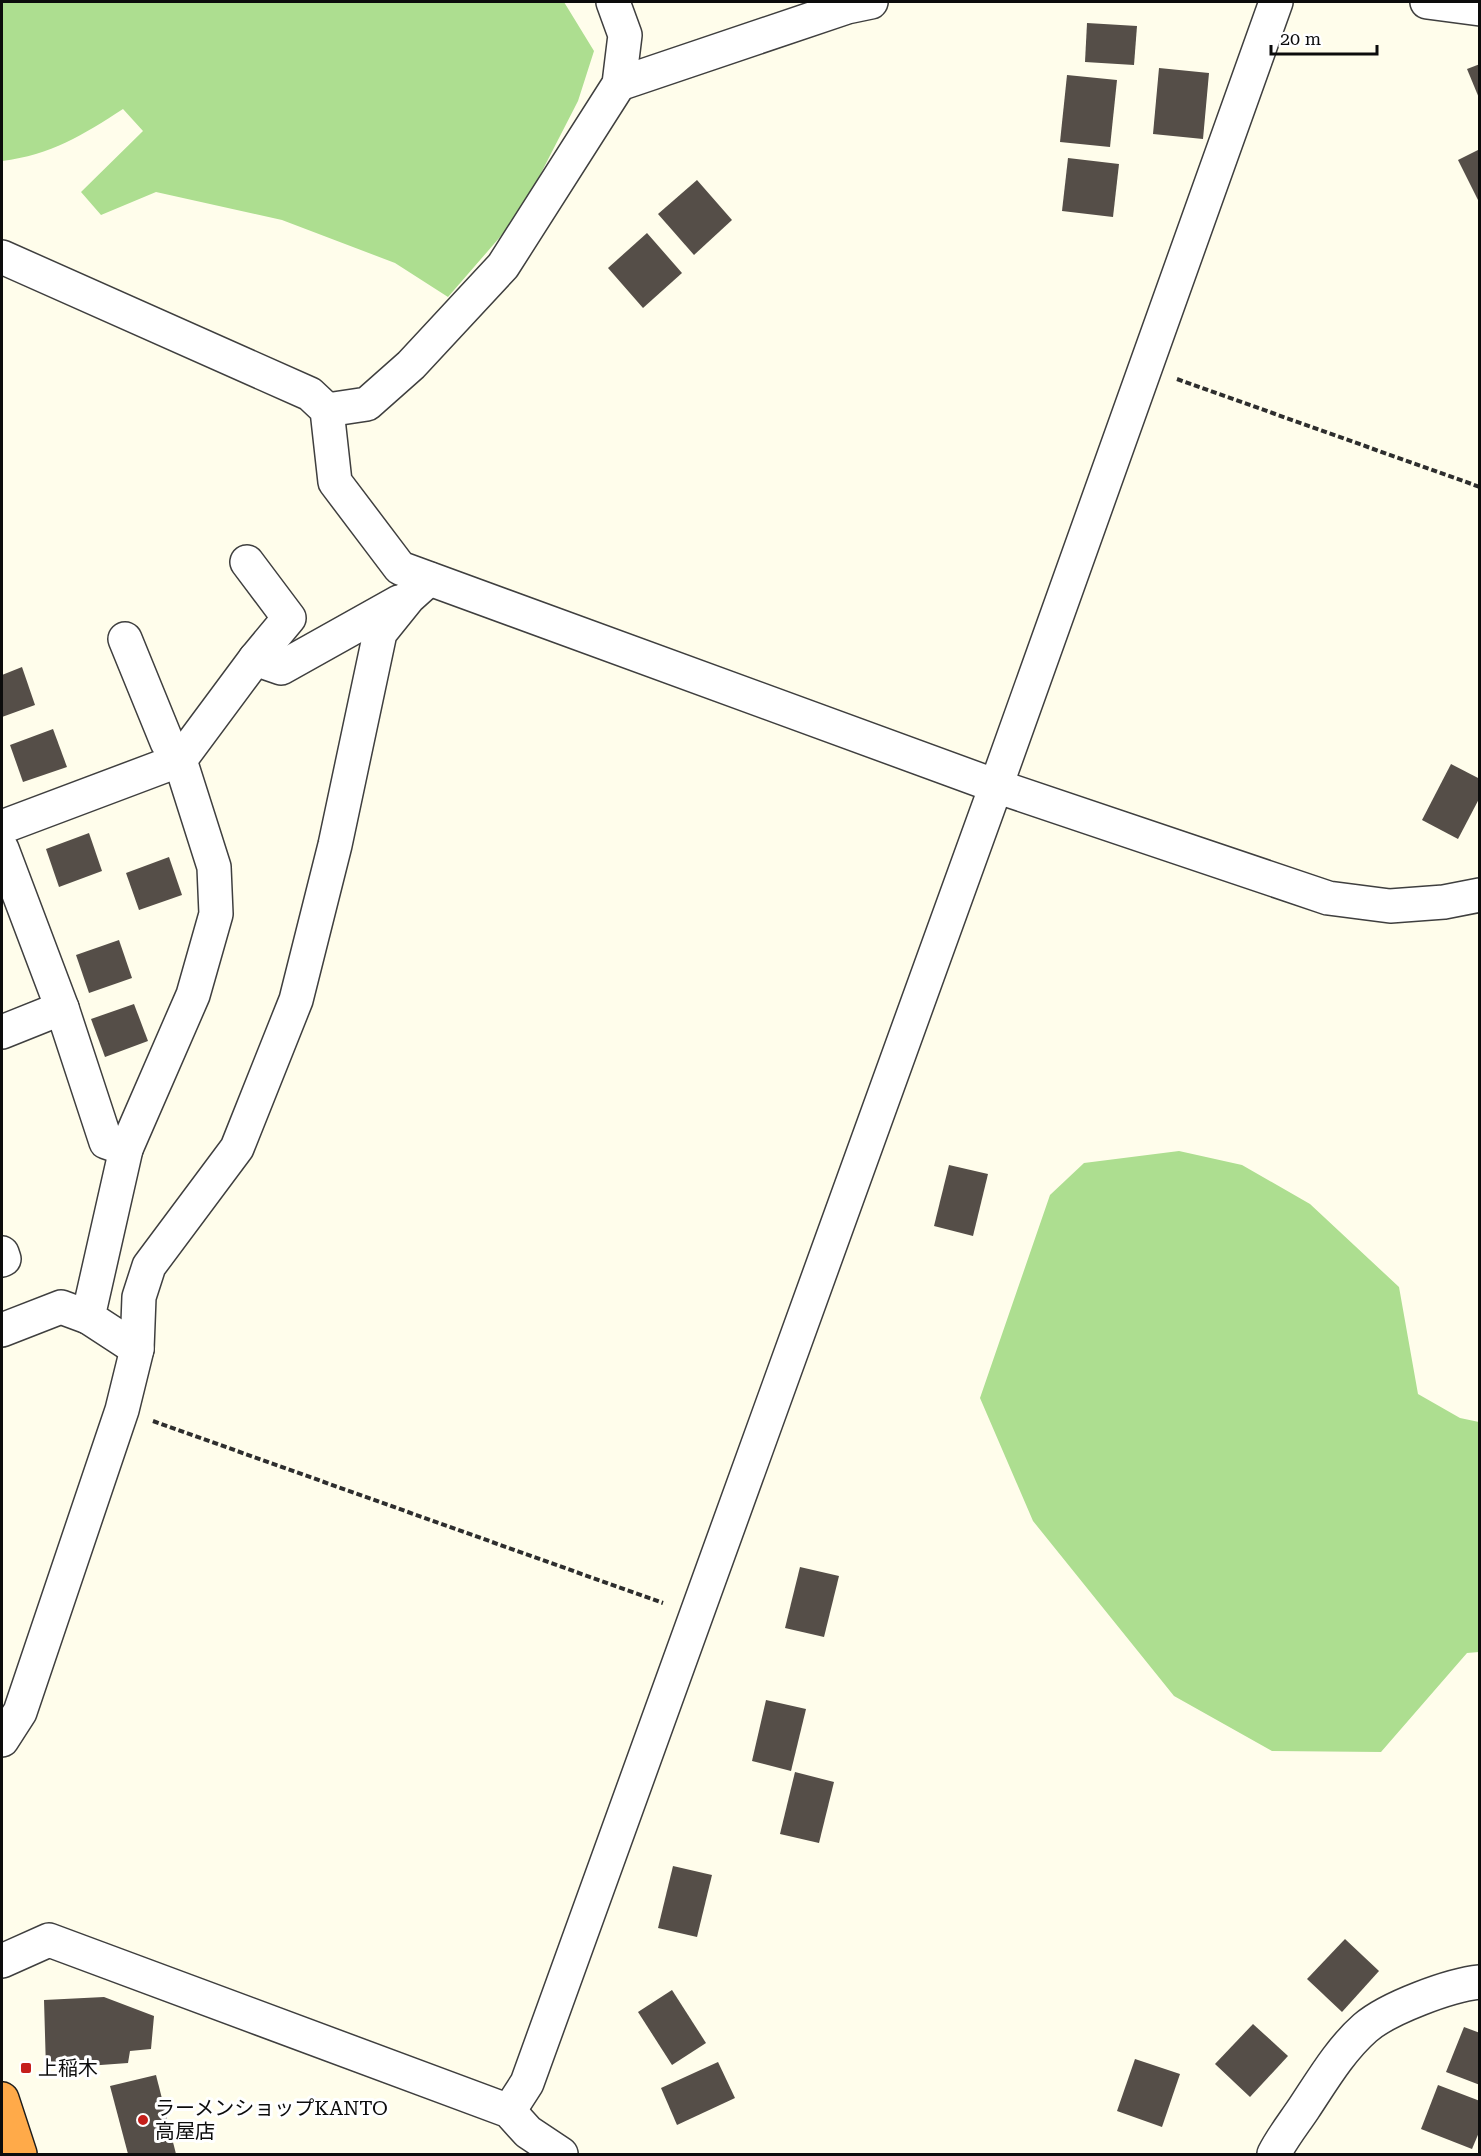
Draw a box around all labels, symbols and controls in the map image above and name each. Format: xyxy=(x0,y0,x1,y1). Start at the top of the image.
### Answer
scale bar xyxy=(1271,18,1378,56)
text: 20 m xyxy=(1280,28,1321,49)
place label: 上稲木 xyxy=(38,2056,98,2080)
marker: 上稲木 xyxy=(19,2061,33,2075)
place label: ラーメンショップKANTO 高屋店 xyxy=(155,2096,388,2143)
marker: ラーメンショップKANTO 高屋店 xyxy=(136,2113,150,2127)

